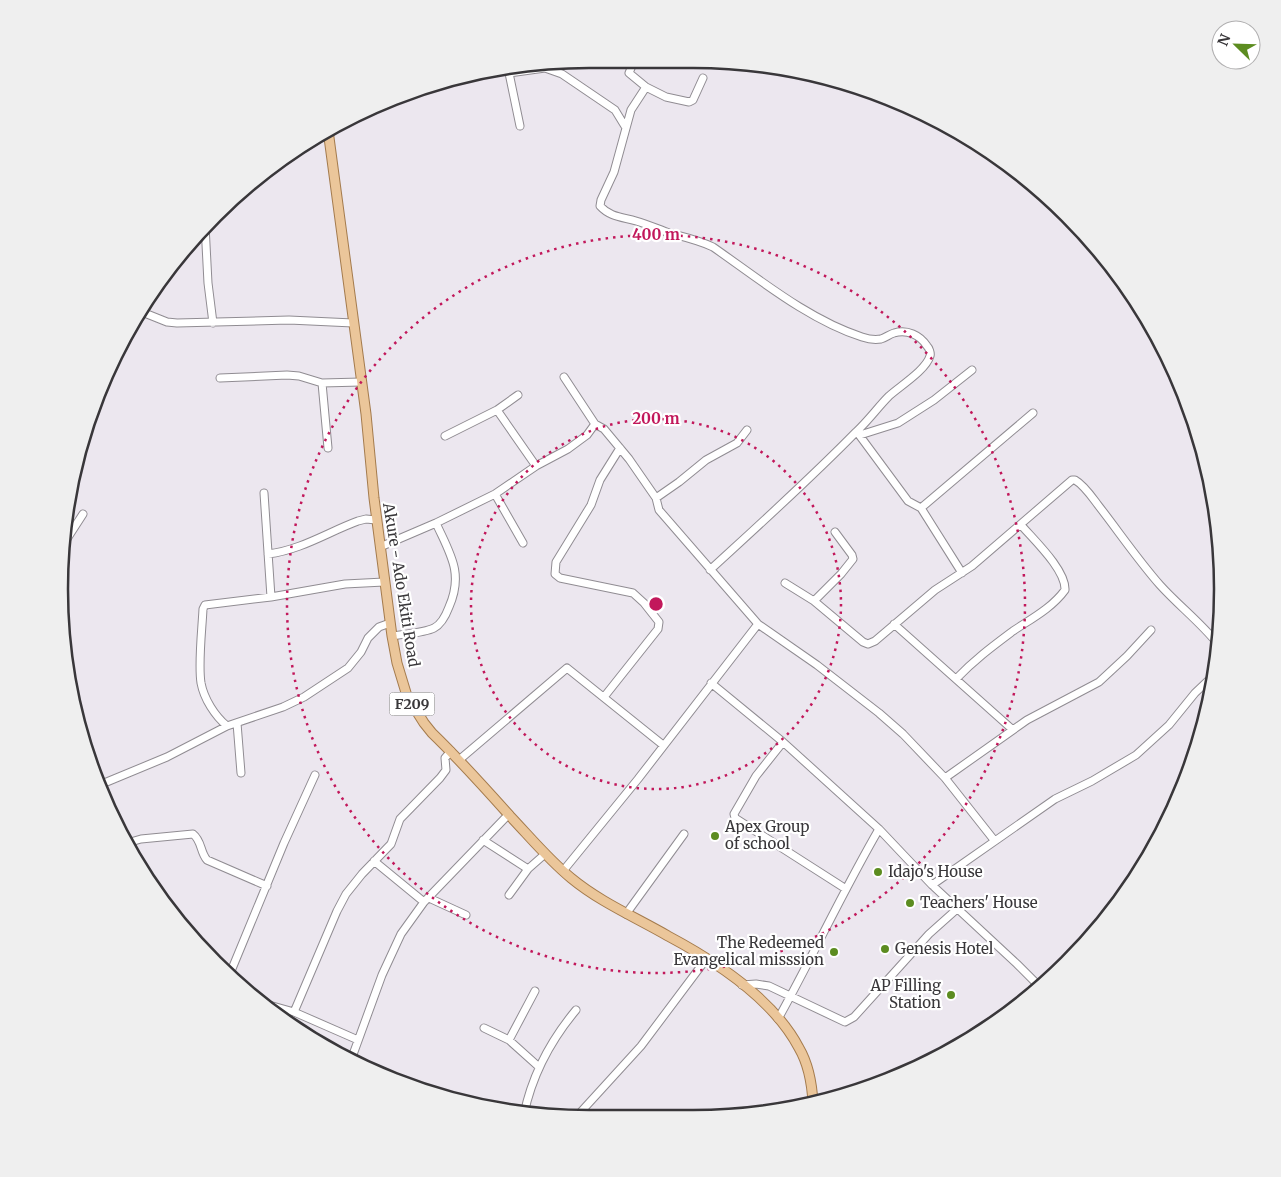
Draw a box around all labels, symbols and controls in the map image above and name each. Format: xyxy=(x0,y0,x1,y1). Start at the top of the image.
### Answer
north arrow xyxy=(1211,20,1261,70)
text: N xyxy=(1214,31,1234,49)
text: 400 m xyxy=(632,225,680,244)
text: 200 m xyxy=(632,409,680,428)
street label: Akure - Ado Ekiti Road xyxy=(379,500,424,668)
centre of rings xyxy=(647,595,665,613)
road number: F209 xyxy=(390,692,434,716)
place label: Apex Group of school xyxy=(724,817,809,853)
marker: Apex Group of school xyxy=(709,830,721,842)
place label: Idajo's House xyxy=(888,862,983,881)
marker: Idajo's House xyxy=(872,866,884,878)
place label: Teachers' House xyxy=(920,893,1038,912)
marker: Teachers' House xyxy=(904,897,916,909)
place label: The Redeemed Evangelical misssion xyxy=(673,933,824,969)
place label: Genesis Hotel xyxy=(895,939,994,958)
marker: Genesis Hotel xyxy=(879,943,891,955)
marker: The Redeemed Evangelical misssion xyxy=(828,946,840,958)
place label: AP Filling Station xyxy=(869,976,941,1012)
marker: AP Filling Station xyxy=(945,989,957,1001)

